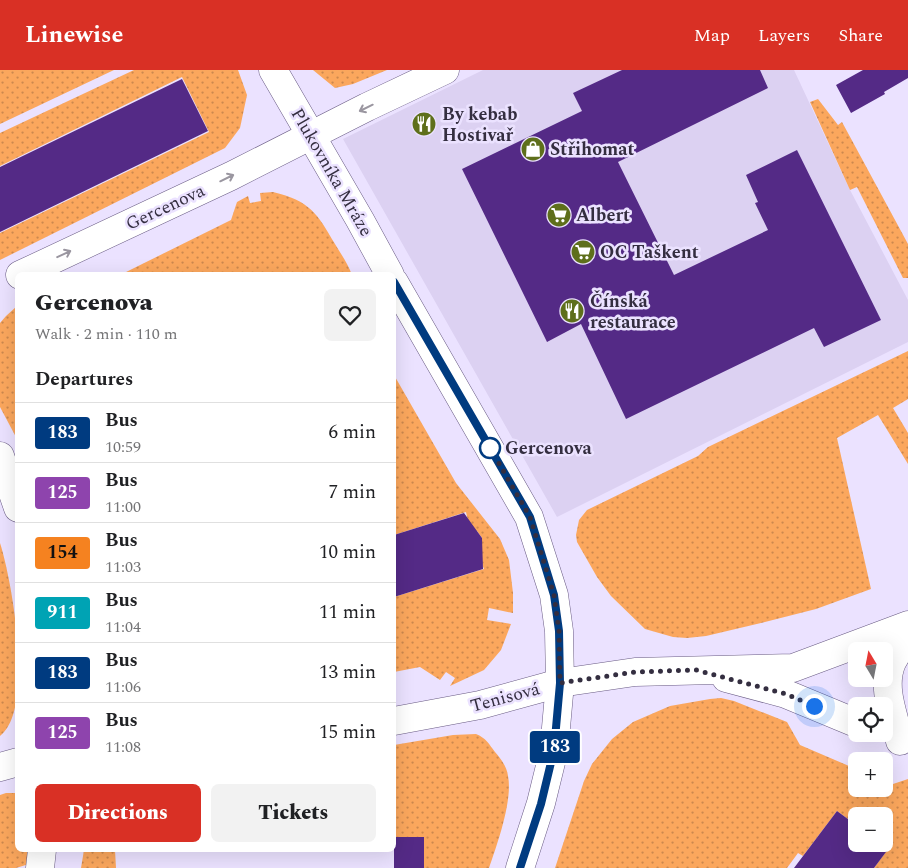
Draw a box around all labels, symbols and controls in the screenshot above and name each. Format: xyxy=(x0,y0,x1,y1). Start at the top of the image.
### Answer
text: Linewise xyxy=(25,17,123,53)
text: Map xyxy=(694,22,730,49)
text: Layers xyxy=(758,22,810,49)
text: Share xyxy=(838,22,883,49)
place label: By kebab Hostivař xyxy=(442,101,518,149)
street label: Plukovníka Mráze xyxy=(284,103,379,242)
one-way arrow xyxy=(358,103,373,113)
restaurant icon: By kebab Hostivař xyxy=(411,111,437,137)
shop icon: Střihomat xyxy=(520,136,546,162)
place label: Střihomat xyxy=(550,136,634,163)
one-way arrow xyxy=(219,172,234,182)
street label: Gercenova xyxy=(121,177,209,238)
supermarket icon: Albert xyxy=(546,202,572,228)
place label: Albert xyxy=(576,202,630,229)
supermarket icon: OC Taškent xyxy=(570,239,596,265)
place label: OC Taškent xyxy=(600,239,699,266)
one-way arrow xyxy=(56,249,71,259)
text: Gercenova xyxy=(35,285,152,321)
place label: Čínská restaurace xyxy=(590,288,676,336)
button: heart xyxy=(324,289,376,341)
restaurant icon: Čínská restaurace xyxy=(559,298,585,324)
text: Walk · 2 min · 110 m xyxy=(35,322,178,346)
text: Departures xyxy=(35,365,133,394)
text: Bus xyxy=(105,406,138,435)
text: 6 min xyxy=(328,418,376,447)
text: 183 xyxy=(47,419,78,446)
text: 10:59 xyxy=(105,435,141,459)
place label: Gercenova xyxy=(505,435,592,462)
marker: Gercenova xyxy=(479,437,501,459)
text: Bus xyxy=(105,466,138,495)
text: 7 min xyxy=(328,478,376,507)
text: 125 xyxy=(47,479,78,506)
text: 11:00 xyxy=(105,495,141,519)
text: Bus xyxy=(105,526,138,555)
text: 10 min xyxy=(319,538,376,567)
text: 154 xyxy=(47,539,78,566)
text: 11:03 xyxy=(105,555,141,579)
text: Bus xyxy=(105,586,138,615)
text: 11 min xyxy=(319,598,376,627)
text: 911 xyxy=(47,599,78,626)
text: 11:04 xyxy=(105,615,141,639)
north arrow xyxy=(848,642,892,688)
map controls xyxy=(848,642,893,852)
text: Bus xyxy=(105,646,138,675)
text: 13 min xyxy=(319,658,376,687)
text: 183 xyxy=(47,659,78,686)
text: 11:06 xyxy=(105,675,141,699)
street label: Tenisová xyxy=(467,675,543,720)
your location xyxy=(802,694,827,719)
button: locate xyxy=(848,697,893,742)
text: Bus xyxy=(105,706,138,735)
text: 15 min xyxy=(319,718,376,747)
text: 125 xyxy=(47,719,78,746)
line badge: 183 xyxy=(526,731,584,763)
text: 183 xyxy=(540,733,570,760)
text: 11:08 xyxy=(105,735,141,759)
button: + xyxy=(848,752,893,797)
button: Directions xyxy=(35,784,201,842)
button: Tickets xyxy=(211,784,376,842)
button: − xyxy=(848,807,893,852)

